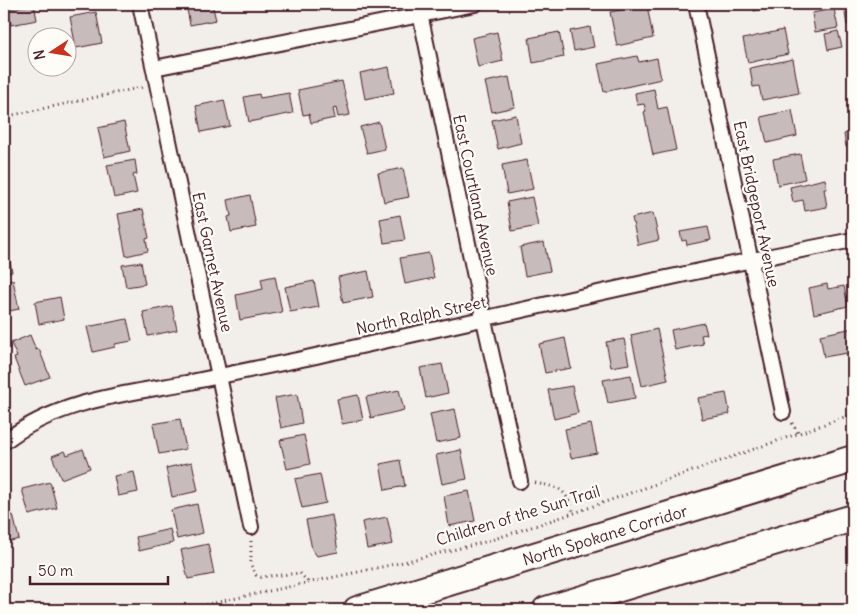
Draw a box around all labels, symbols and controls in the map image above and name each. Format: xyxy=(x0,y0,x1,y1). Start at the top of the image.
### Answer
north arrow xyxy=(28,28,78,78)
text: N xyxy=(29,48,49,61)
street label: East Courtland Avenue xyxy=(449,113,503,277)
street label: East Bridgeport Avenue xyxy=(730,119,784,289)
street label: East Garnet Avenue xyxy=(188,190,238,334)
street label: North Ralph Street xyxy=(354,291,488,339)
street label: Children of the Sun Trail xyxy=(434,481,602,549)
street label: North Spokane Corridor xyxy=(520,500,690,570)
scale bar xyxy=(30,554,168,586)
text: 50 m xyxy=(38,561,73,580)

